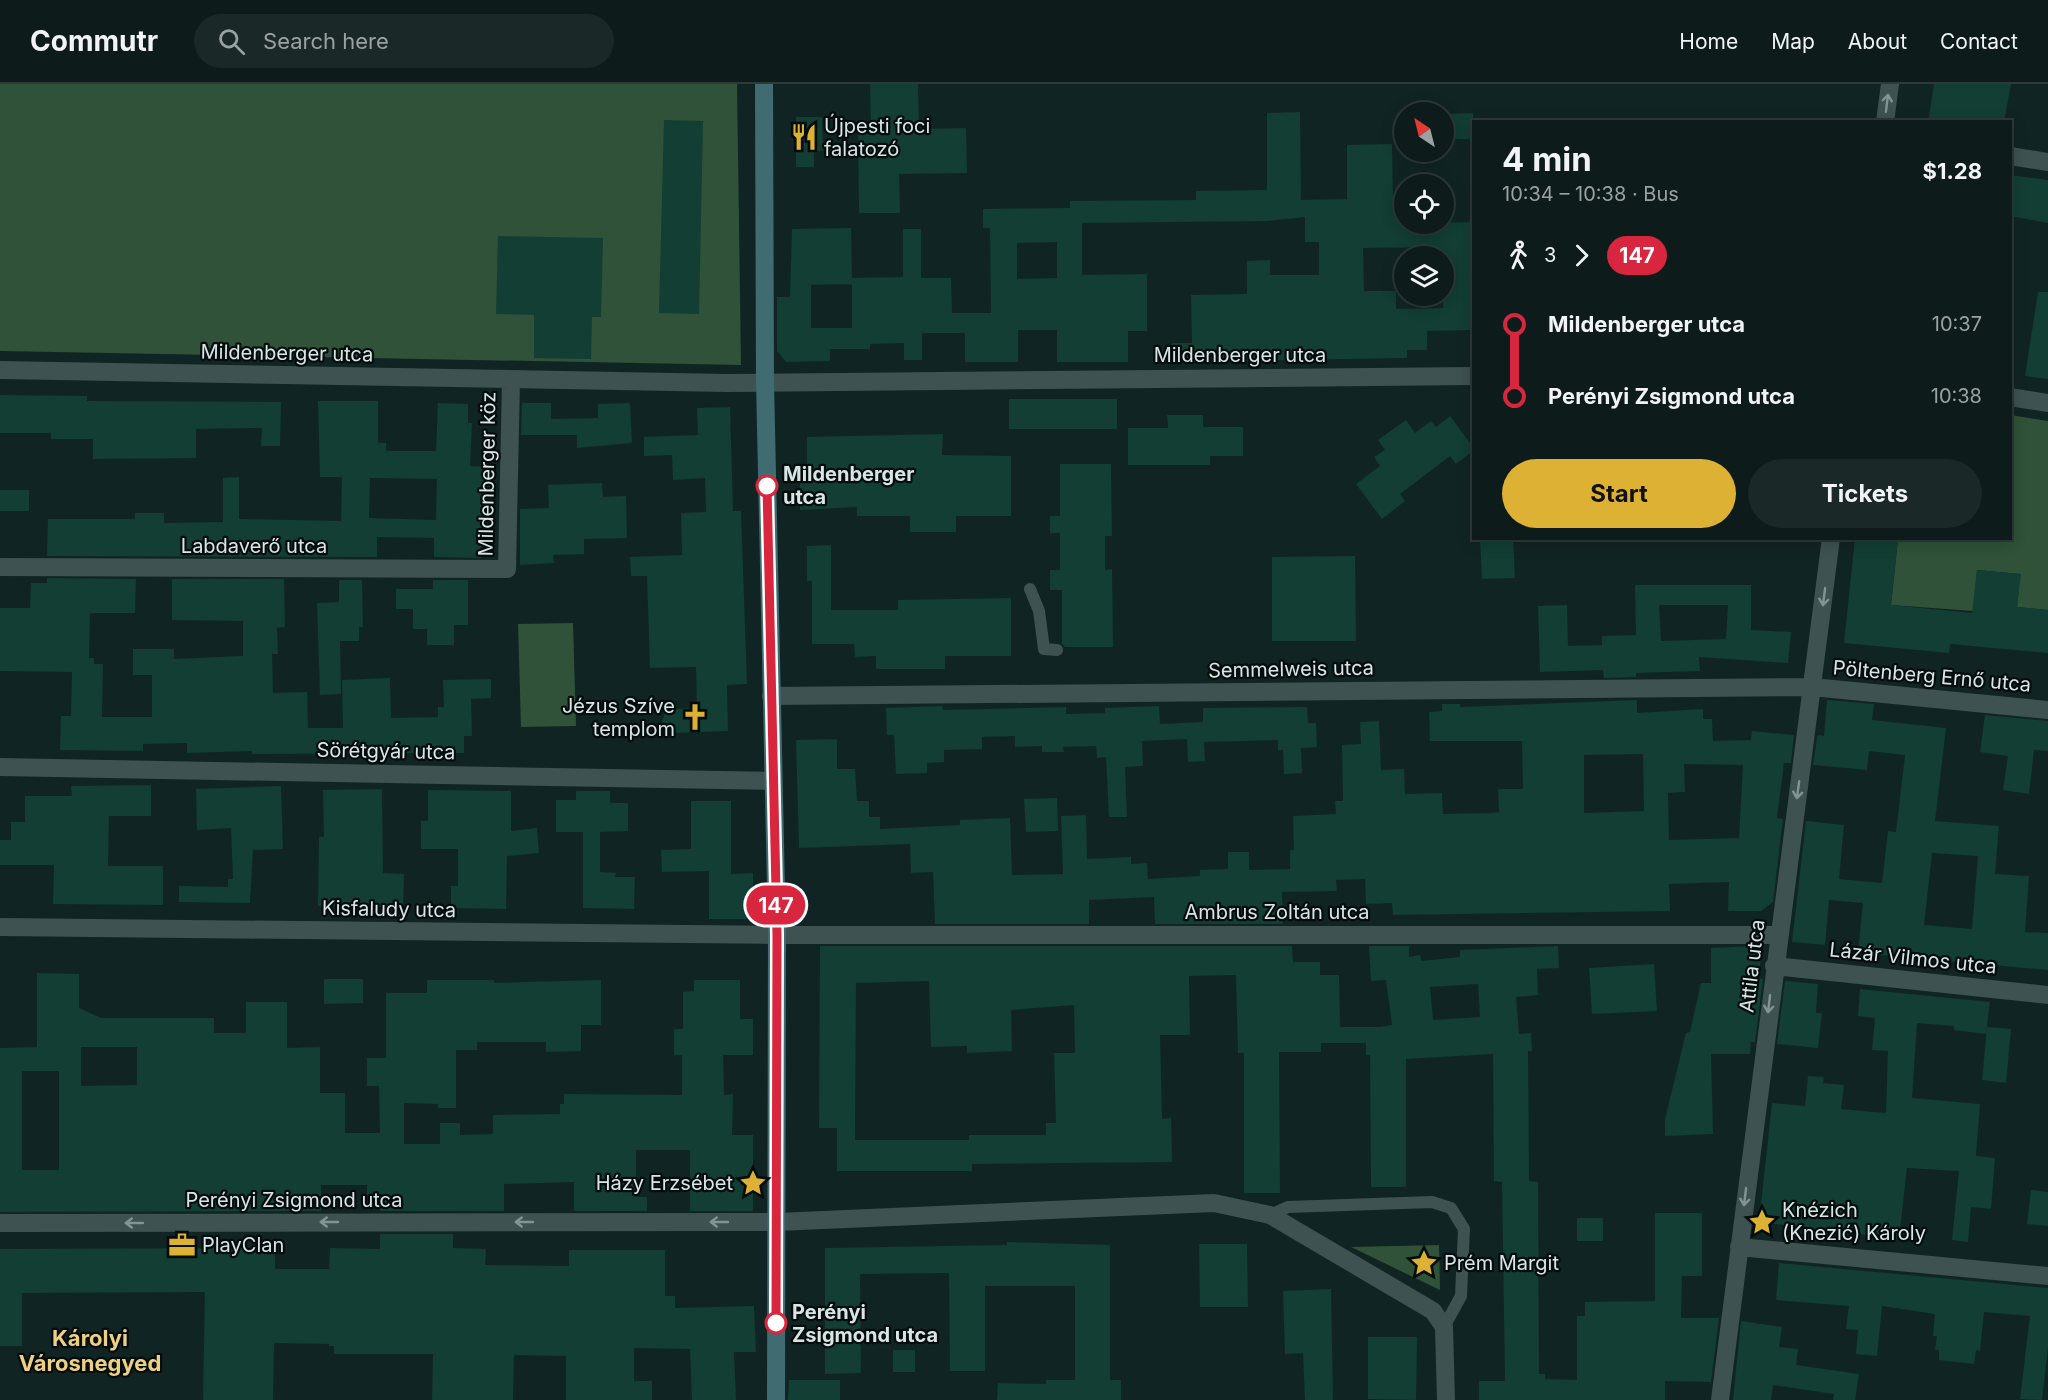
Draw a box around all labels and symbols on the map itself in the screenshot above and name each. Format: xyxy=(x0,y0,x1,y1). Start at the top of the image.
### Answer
one-way arrow xyxy=(1882,93,1893,113)
north arrow xyxy=(1394,102,1454,162)
place label: Újpesti foci falatozó xyxy=(824,113,930,161)
restaurant icon: Újpesti foci falatozó xyxy=(789,122,819,152)
street label: Mildenberger utca xyxy=(200,339,374,367)
street label: Mildenberger utca xyxy=(1154,343,1326,367)
street label: Mildenberger köz xyxy=(474,391,500,557)
place label: Mildenberger utca xyxy=(783,462,914,509)
marker: Mildenberger utca xyxy=(756,475,778,497)
street label: Labdaverő utca xyxy=(181,534,327,558)
one-way arrow xyxy=(1818,586,1829,606)
street label: Pöltenberg Ernő utca xyxy=(1832,655,2032,697)
street label: Semmelweis utca xyxy=(1208,656,1374,682)
place label: Jézus Szíve templom xyxy=(562,694,675,741)
church icon: Jézus Szíve templom xyxy=(680,702,710,732)
street label: Sörétgyár utca xyxy=(316,738,456,764)
one-way arrow xyxy=(1792,779,1803,799)
line badge: 147 xyxy=(742,886,810,924)
street label: Kisfaludy utca xyxy=(322,896,456,922)
street label: Ambrus Zoltán utca xyxy=(1184,900,1370,924)
street label: Attila utca xyxy=(1734,918,1770,1014)
street label: Lázár Vilmos utca xyxy=(1828,937,1998,979)
one-way arrow xyxy=(1764,993,1775,1013)
place icon: Házy Erzsébet xyxy=(738,1168,768,1198)
place label: Házy Erzsébet xyxy=(596,1171,733,1195)
one-way arrow xyxy=(1739,1187,1750,1207)
street label: Perényi Zsigmond utca xyxy=(186,1188,402,1212)
place label: Knézich (Knezić) Károly xyxy=(1782,1198,1926,1245)
place icon: Knézich (Knezić) Károly xyxy=(1747,1207,1777,1237)
one-way arrow xyxy=(319,1216,339,1228)
one-way arrow xyxy=(514,1216,534,1228)
one-way arrow xyxy=(709,1216,729,1228)
one-way arrow xyxy=(124,1217,144,1229)
office icon: PlayClan xyxy=(167,1230,197,1260)
place label: PlayClan xyxy=(202,1233,284,1257)
place icon: Prém Margit xyxy=(1409,1248,1439,1278)
place label: Prém Margit xyxy=(1444,1251,1559,1275)
place label: Perényi Zsigmond utca xyxy=(792,1300,938,1347)
marker: Perényi Zsigmond utca xyxy=(765,1312,787,1334)
district label: Károlyi Városnegyed xyxy=(19,1325,161,1376)

